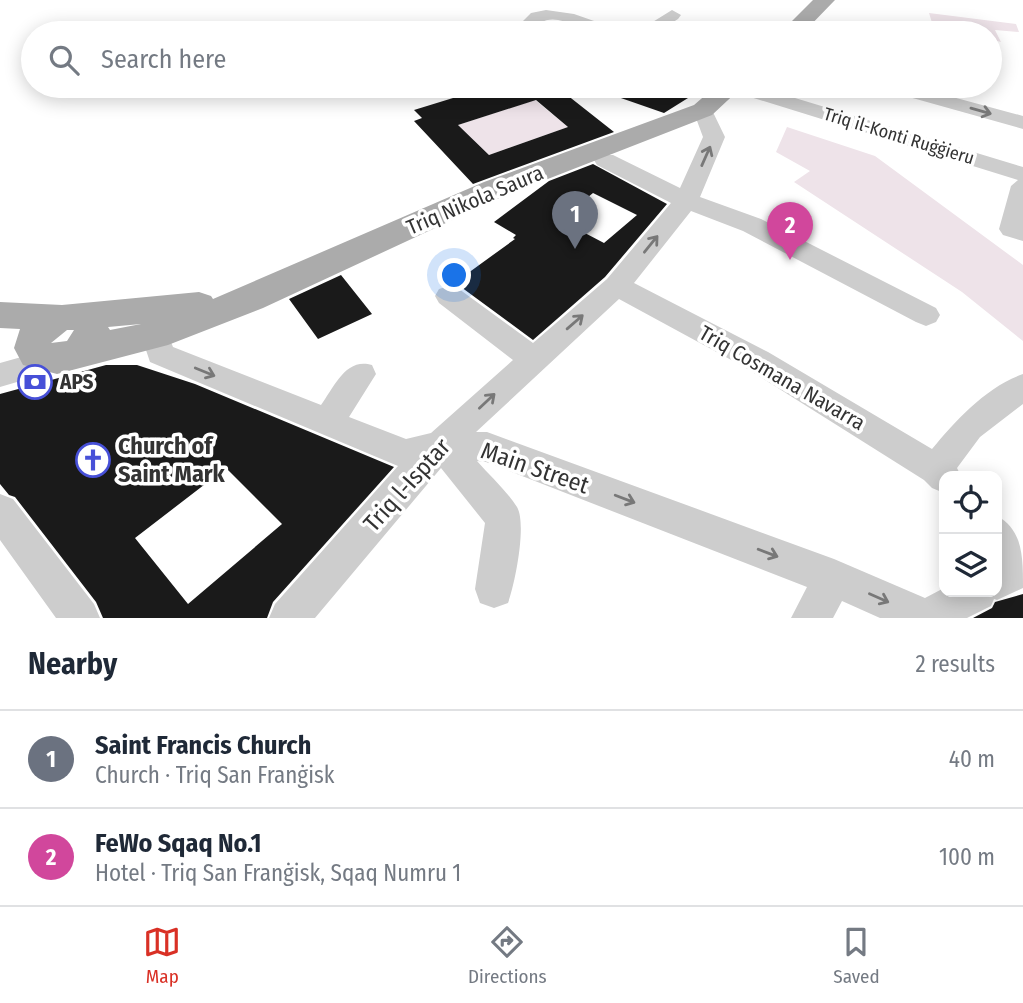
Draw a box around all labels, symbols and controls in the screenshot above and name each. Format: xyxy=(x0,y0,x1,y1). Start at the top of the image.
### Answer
search box xyxy=(21,21,1002,98)
icon: search xyxy=(45,41,83,79)
text: Search here xyxy=(101,44,226,75)
street label: Triq il-Konti Ruġġieru xyxy=(821,103,977,169)
one-way arrow xyxy=(969,105,991,118)
one-way arrow xyxy=(700,146,713,167)
street label: Triq Nikola Saura xyxy=(403,160,547,240)
pin: 1 xyxy=(552,191,598,249)
pin: 2 xyxy=(767,202,813,260)
one-way arrow xyxy=(644,235,659,253)
your location xyxy=(437,258,471,292)
one-way arrow xyxy=(566,314,584,330)
street label: Triq Cosmana Navarra xyxy=(694,320,870,436)
bank icon: APS xyxy=(16,363,54,401)
one-way arrow xyxy=(194,367,216,380)
place label: APS xyxy=(59,369,94,395)
one-way arrow xyxy=(478,393,496,409)
place label: Church of Saint Mark xyxy=(118,432,226,488)
street label: Triq l-Isptar xyxy=(358,432,456,537)
street label: Main Street xyxy=(477,437,593,500)
church icon: Church of Saint Mark xyxy=(74,441,112,479)
map controls xyxy=(939,471,1002,597)
button: locate xyxy=(939,471,1002,534)
one-way arrow xyxy=(613,494,635,507)
button: layers xyxy=(939,534,1002,597)
one-way arrow xyxy=(756,548,778,561)
one-way arrow xyxy=(868,592,890,605)
text: Nearby xyxy=(28,646,117,682)
text: 2 results xyxy=(915,650,995,678)
text: Saint Francis Church xyxy=(95,730,311,761)
text: 1 xyxy=(46,745,56,773)
text: 40 m xyxy=(949,745,995,773)
text: Church · Triq San Franġisk xyxy=(95,761,334,789)
text: FeWo Sqaq No.1 xyxy=(95,828,262,859)
text: 2 xyxy=(46,843,56,871)
text: 100 m xyxy=(939,843,995,871)
text: Hotel · Triq San Franġisk, Sqaq Numru 1 xyxy=(95,859,461,887)
tab: Map xyxy=(143,923,181,988)
tab: Directions xyxy=(468,923,547,988)
tab: Saved xyxy=(833,923,880,988)

